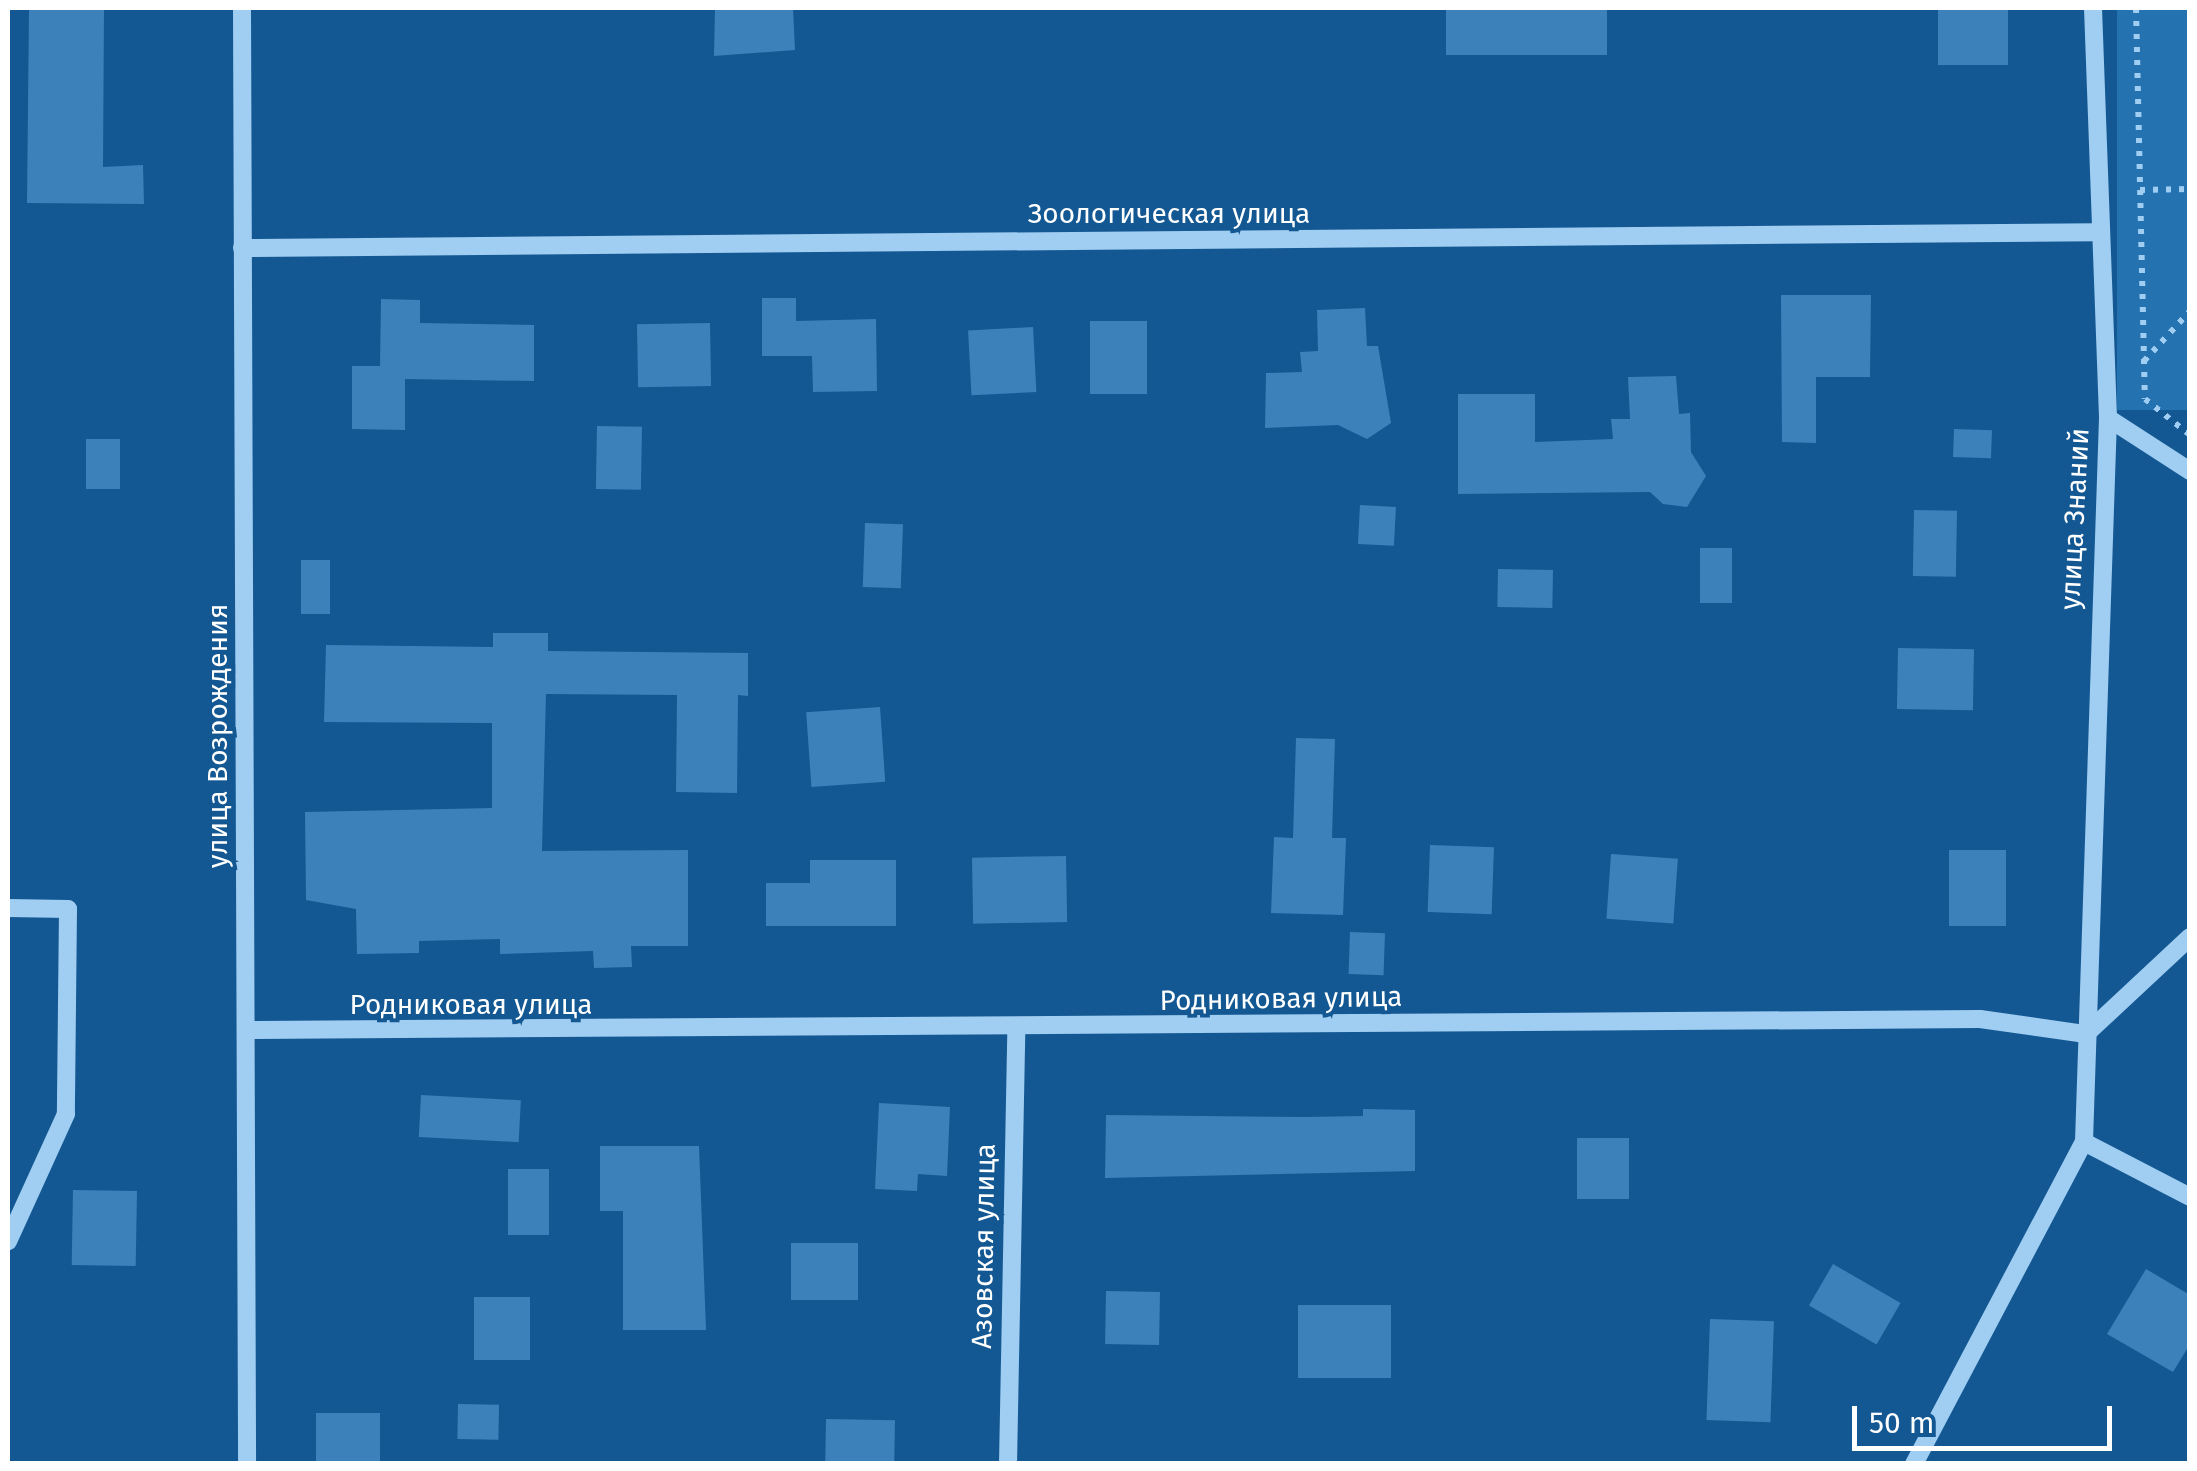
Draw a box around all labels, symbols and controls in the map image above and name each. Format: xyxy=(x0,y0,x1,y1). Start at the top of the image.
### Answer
street label: Зоологическая улица xyxy=(1028,197,1310,231)
street label: улица Знаний xyxy=(2053,427,2097,611)
street label: улица Возрождения xyxy=(201,604,235,868)
street label: Родниковая улица xyxy=(1159,980,1403,1018)
street label: Родниковая улица xyxy=(350,988,592,1022)
street label: Азовская улица xyxy=(965,1143,1003,1349)
scale bar xyxy=(1857,1386,2117,1448)
text: 50 m xyxy=(1869,1405,1934,1441)

